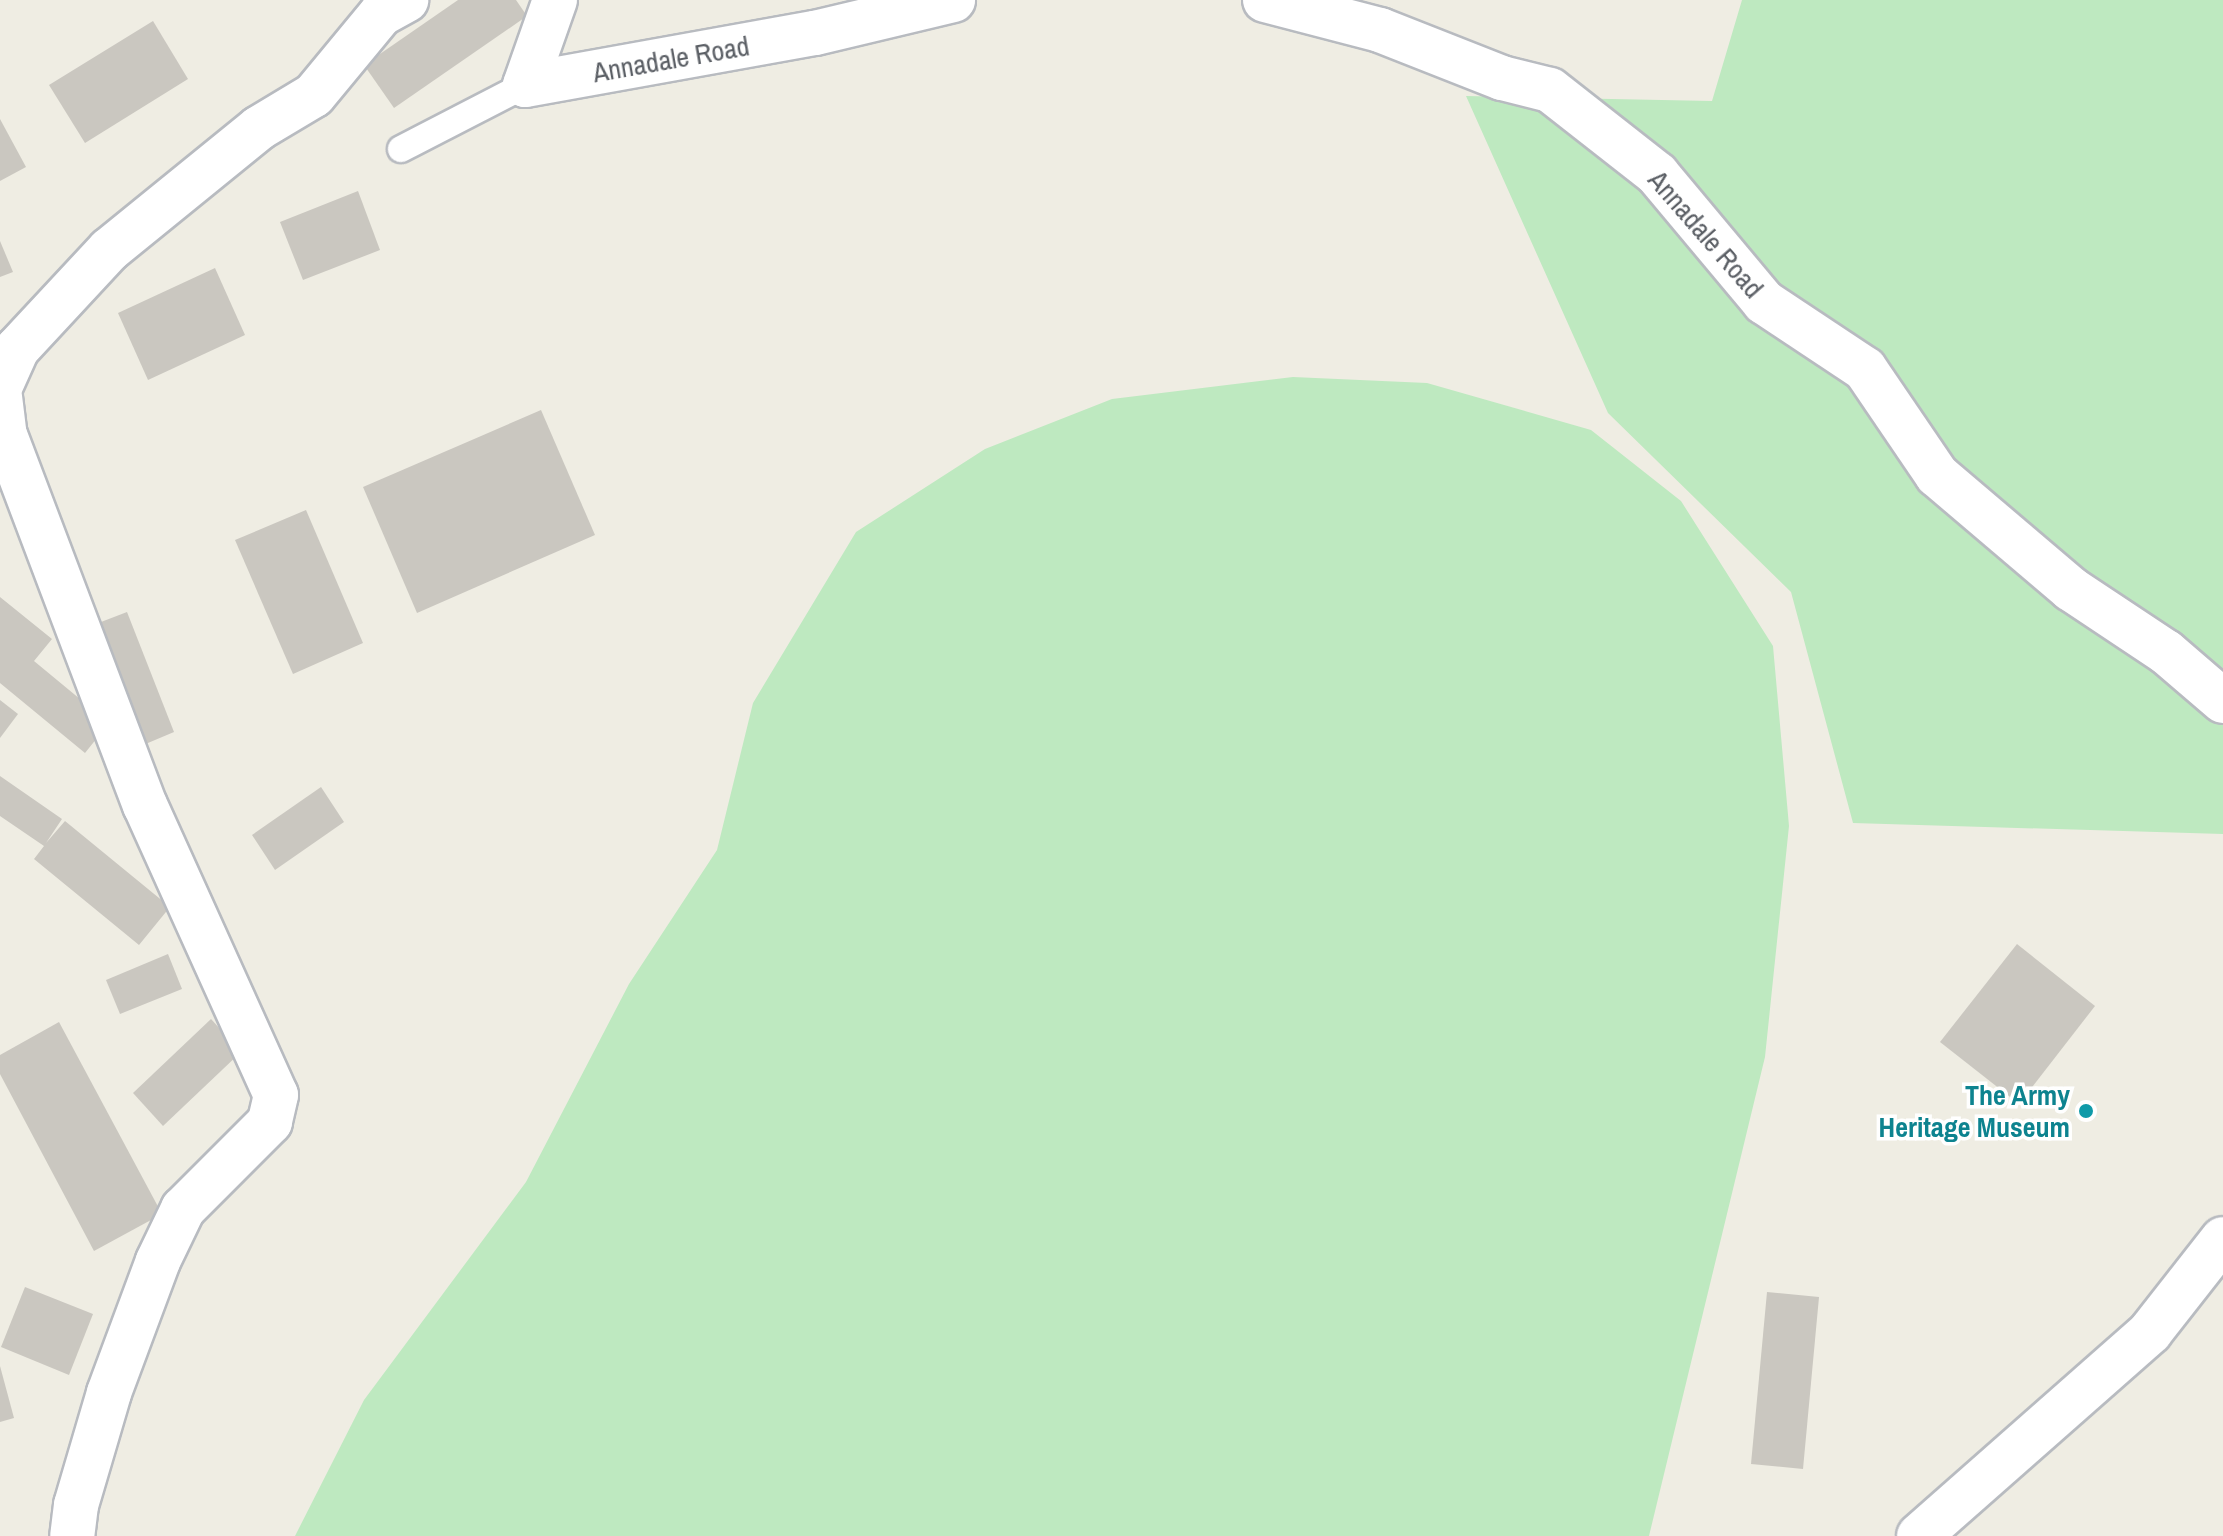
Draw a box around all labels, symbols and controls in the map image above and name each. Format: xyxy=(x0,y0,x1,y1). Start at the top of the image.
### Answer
street label: Annadale Road xyxy=(590,29,752,89)
street label: Annadale Road xyxy=(1641,163,1771,305)
place label: The Army Heritage Museum xyxy=(1879,1078,2070,1144)
marker: The Army Heritage Museum xyxy=(2077,1102,2095,1120)

